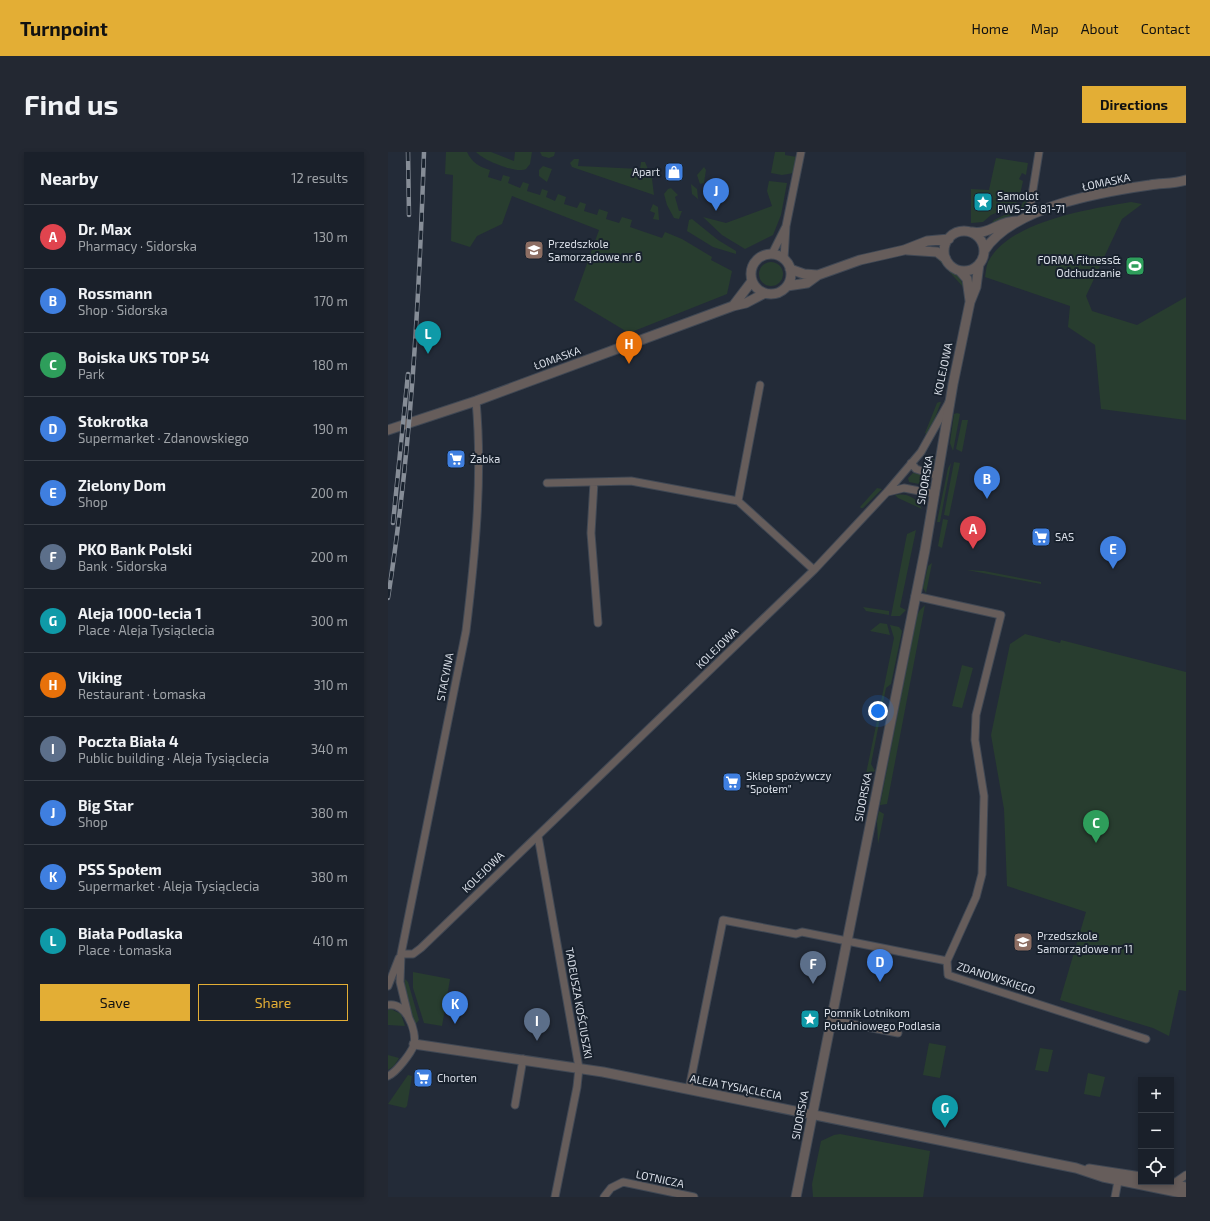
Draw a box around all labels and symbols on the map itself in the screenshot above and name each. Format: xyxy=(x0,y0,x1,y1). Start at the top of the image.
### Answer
shop icon: Apart xyxy=(663,161,685,183)
place label: Apart xyxy=(632,165,660,178)
street label: ŁOMASKA xyxy=(1081,170,1131,193)
pin: J xyxy=(703,178,729,211)
place label: Samolot PWS-26 81-71 xyxy=(997,189,1066,215)
place icon: Samolot PWS-26 81-71 xyxy=(972,191,994,213)
place label: Przedszkole Samorządowe nr 6 xyxy=(548,237,641,263)
school or university icon: Przedszkole Samorządowe nr 6 xyxy=(523,239,545,261)
place label: FORMA Fitness& Odchudzanie xyxy=(1038,253,1121,279)
sports icon: FORMA Fitness& Odchudzanie xyxy=(1124,255,1146,277)
pin: L xyxy=(415,321,441,354)
pin: H xyxy=(616,331,642,364)
street label: KOLEJOWA xyxy=(931,341,954,396)
street label: ŁOMASKA xyxy=(532,343,582,372)
supermarket icon: Żabka xyxy=(445,448,467,470)
place label: Żabka xyxy=(470,452,500,465)
street label: SIDORSKA xyxy=(914,454,935,506)
pin: B xyxy=(974,466,1000,499)
pin: A xyxy=(960,516,986,549)
supermarket icon: SAS xyxy=(1030,526,1052,548)
place label: SAS xyxy=(1055,530,1074,543)
pin: E xyxy=(1100,536,1126,569)
street label: KOLEJOWA xyxy=(693,624,741,671)
street label: STACYJNA xyxy=(433,651,456,702)
your location xyxy=(868,701,888,721)
place label: Sklep spożywczy "Społem" xyxy=(746,769,831,795)
supermarket icon: Sklep spożywczy "Społem" xyxy=(721,771,743,793)
street label: SIDORSKA xyxy=(851,771,874,823)
pin: C xyxy=(1083,810,1109,843)
street label: KOLEJOWA xyxy=(459,848,507,895)
place label: Przedszkole Samorządowe nr 11 xyxy=(1037,929,1133,955)
school or university icon: Przedszkole Samorządowe nr 11 xyxy=(1012,931,1034,953)
street label: TADEUSZA KOŚCIUSZKI xyxy=(563,946,596,1060)
pin: D xyxy=(867,949,893,982)
pin: F xyxy=(800,951,826,984)
street label: ZDANOWSKIEGO xyxy=(955,959,1037,996)
pin: K xyxy=(442,991,468,1024)
place label: Pomnik Lotnikom Południowego Podlasia xyxy=(824,1006,941,1032)
pin: I xyxy=(524,1008,550,1041)
place icon: Pomnik Lotnikom Południowego Podlasia xyxy=(799,1008,821,1030)
supermarket icon: Chorten xyxy=(412,1067,434,1089)
place label: Chorten xyxy=(437,1071,477,1084)
street label: ALEJA TYSIĄCLECIA xyxy=(689,1071,783,1102)
street label: SIDORSKA xyxy=(788,1089,811,1141)
pin: G xyxy=(932,1095,958,1128)
street label: LOTNICZA xyxy=(635,1167,686,1190)

